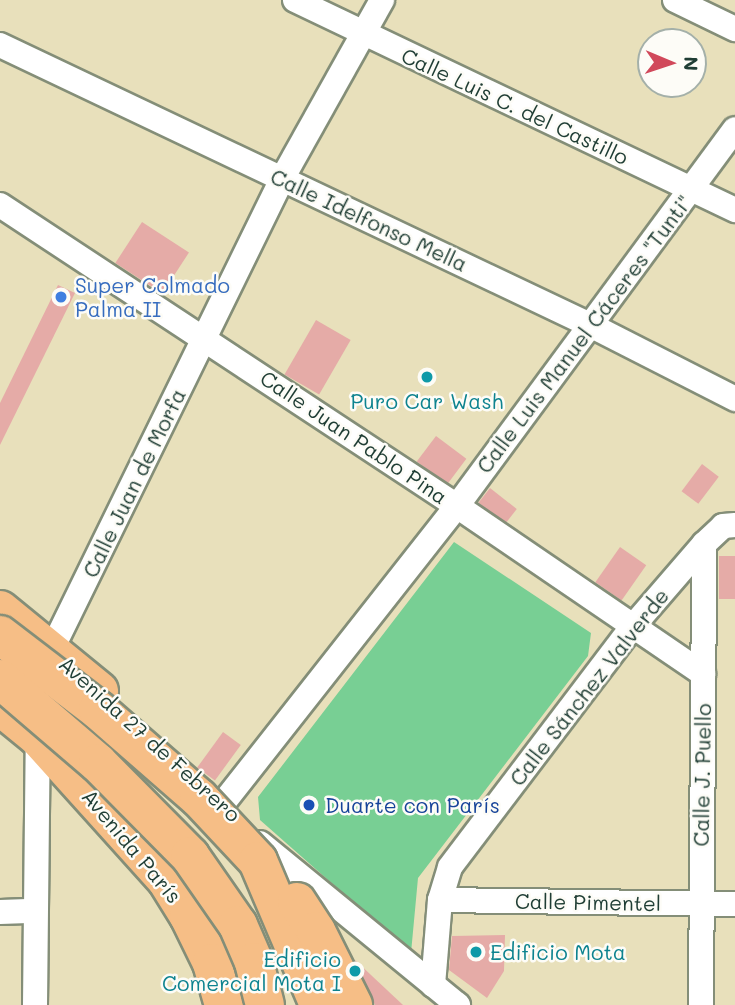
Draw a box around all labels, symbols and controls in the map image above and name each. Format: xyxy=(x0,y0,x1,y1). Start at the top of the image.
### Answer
north arrow xyxy=(637,28,707,98)
street label: Calle Luis C. del Castillo xyxy=(398,42,632,170)
text: N xyxy=(679,56,704,71)
street label: Calle Idelfonso Mella xyxy=(267,163,471,277)
street label: Calle Luis Manuel Cáceres "Tunti" xyxy=(471,190,697,478)
place label: Super Colmado Palma II xyxy=(75,272,230,322)
marker: Super Colmado Palma II xyxy=(53,289,69,305)
street label: Calle Juan Pablo Pina xyxy=(256,365,452,509)
marker: Puro Car Wash xyxy=(419,369,435,385)
street label: Calle Juan de Morfa xyxy=(77,385,191,581)
place label: Puro Car Wash xyxy=(351,388,503,414)
street label: Calle Sánchez Valverde xyxy=(504,583,674,791)
street label: Avenida 27 de Febrero xyxy=(54,651,246,827)
street label: Calle J. Puello xyxy=(688,703,716,847)
street label: Avenida París xyxy=(77,784,187,908)
place label: Duarte con París xyxy=(325,792,500,818)
marker: Duarte con París xyxy=(299,795,319,815)
street label: Calle Pimentel xyxy=(515,888,661,916)
place label: Edificio Mota xyxy=(490,939,626,965)
marker: Edificio Mota xyxy=(468,944,484,960)
place label: Edificio Comercial Mota I xyxy=(162,946,341,996)
marker: Edificio Comercial Mota I xyxy=(347,963,363,979)

